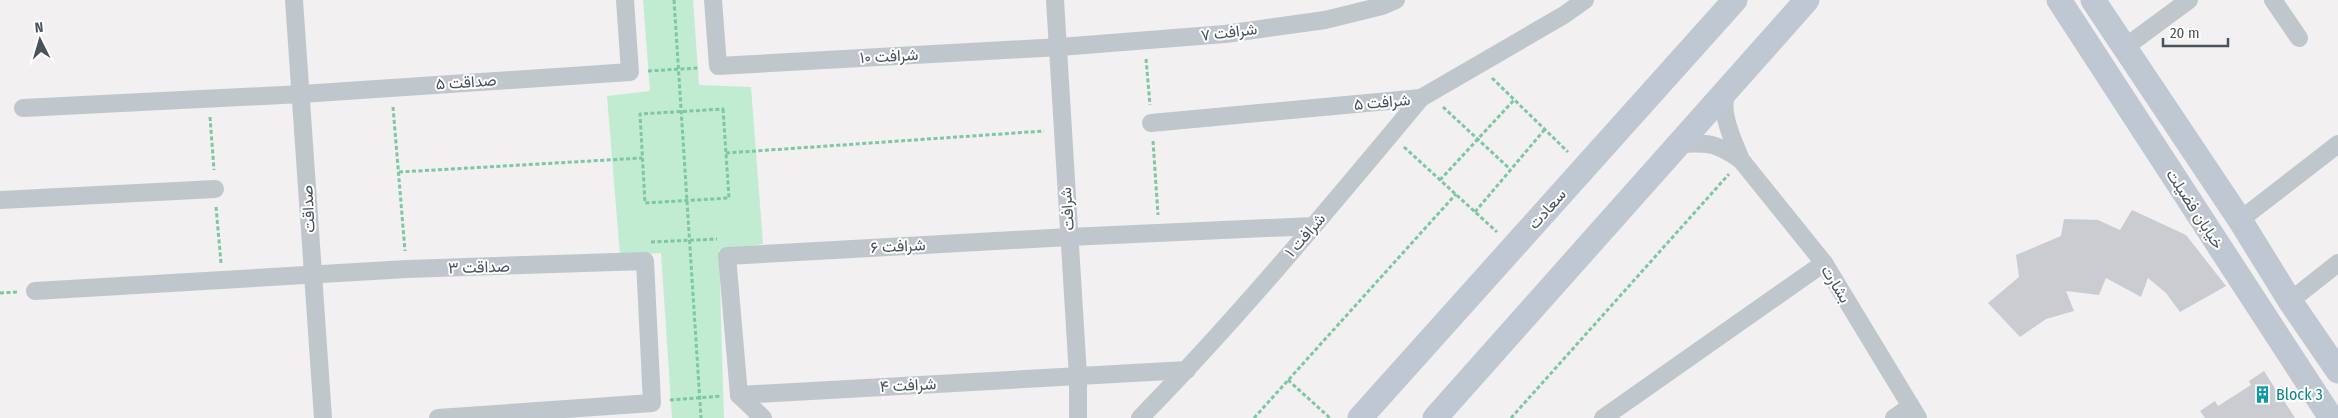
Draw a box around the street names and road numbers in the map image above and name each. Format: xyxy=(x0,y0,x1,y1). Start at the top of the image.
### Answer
street label: شرافت ۷ xyxy=(1200,19,1258,46)
street label: شرافت ۱۰ xyxy=(859,45,919,68)
street label: صداقت ۵ xyxy=(435,70,497,94)
street label: شرافت ۵ xyxy=(1353,90,1411,115)
street label: خیابان فضیلت xyxy=(2162,166,2228,253)
street label: صداقت xyxy=(297,185,319,233)
street label: سعادت xyxy=(1524,185,1570,233)
street label: شرافت xyxy=(1056,187,1079,231)
street label: شرافت ۱ xyxy=(1281,209,1330,262)
street label: شرافت ۶ xyxy=(870,235,926,258)
street label: صداقت ۳ xyxy=(448,256,510,278)
street label: بشارت xyxy=(1816,262,1855,307)
street label: شرافت ۴ xyxy=(879,374,937,397)

